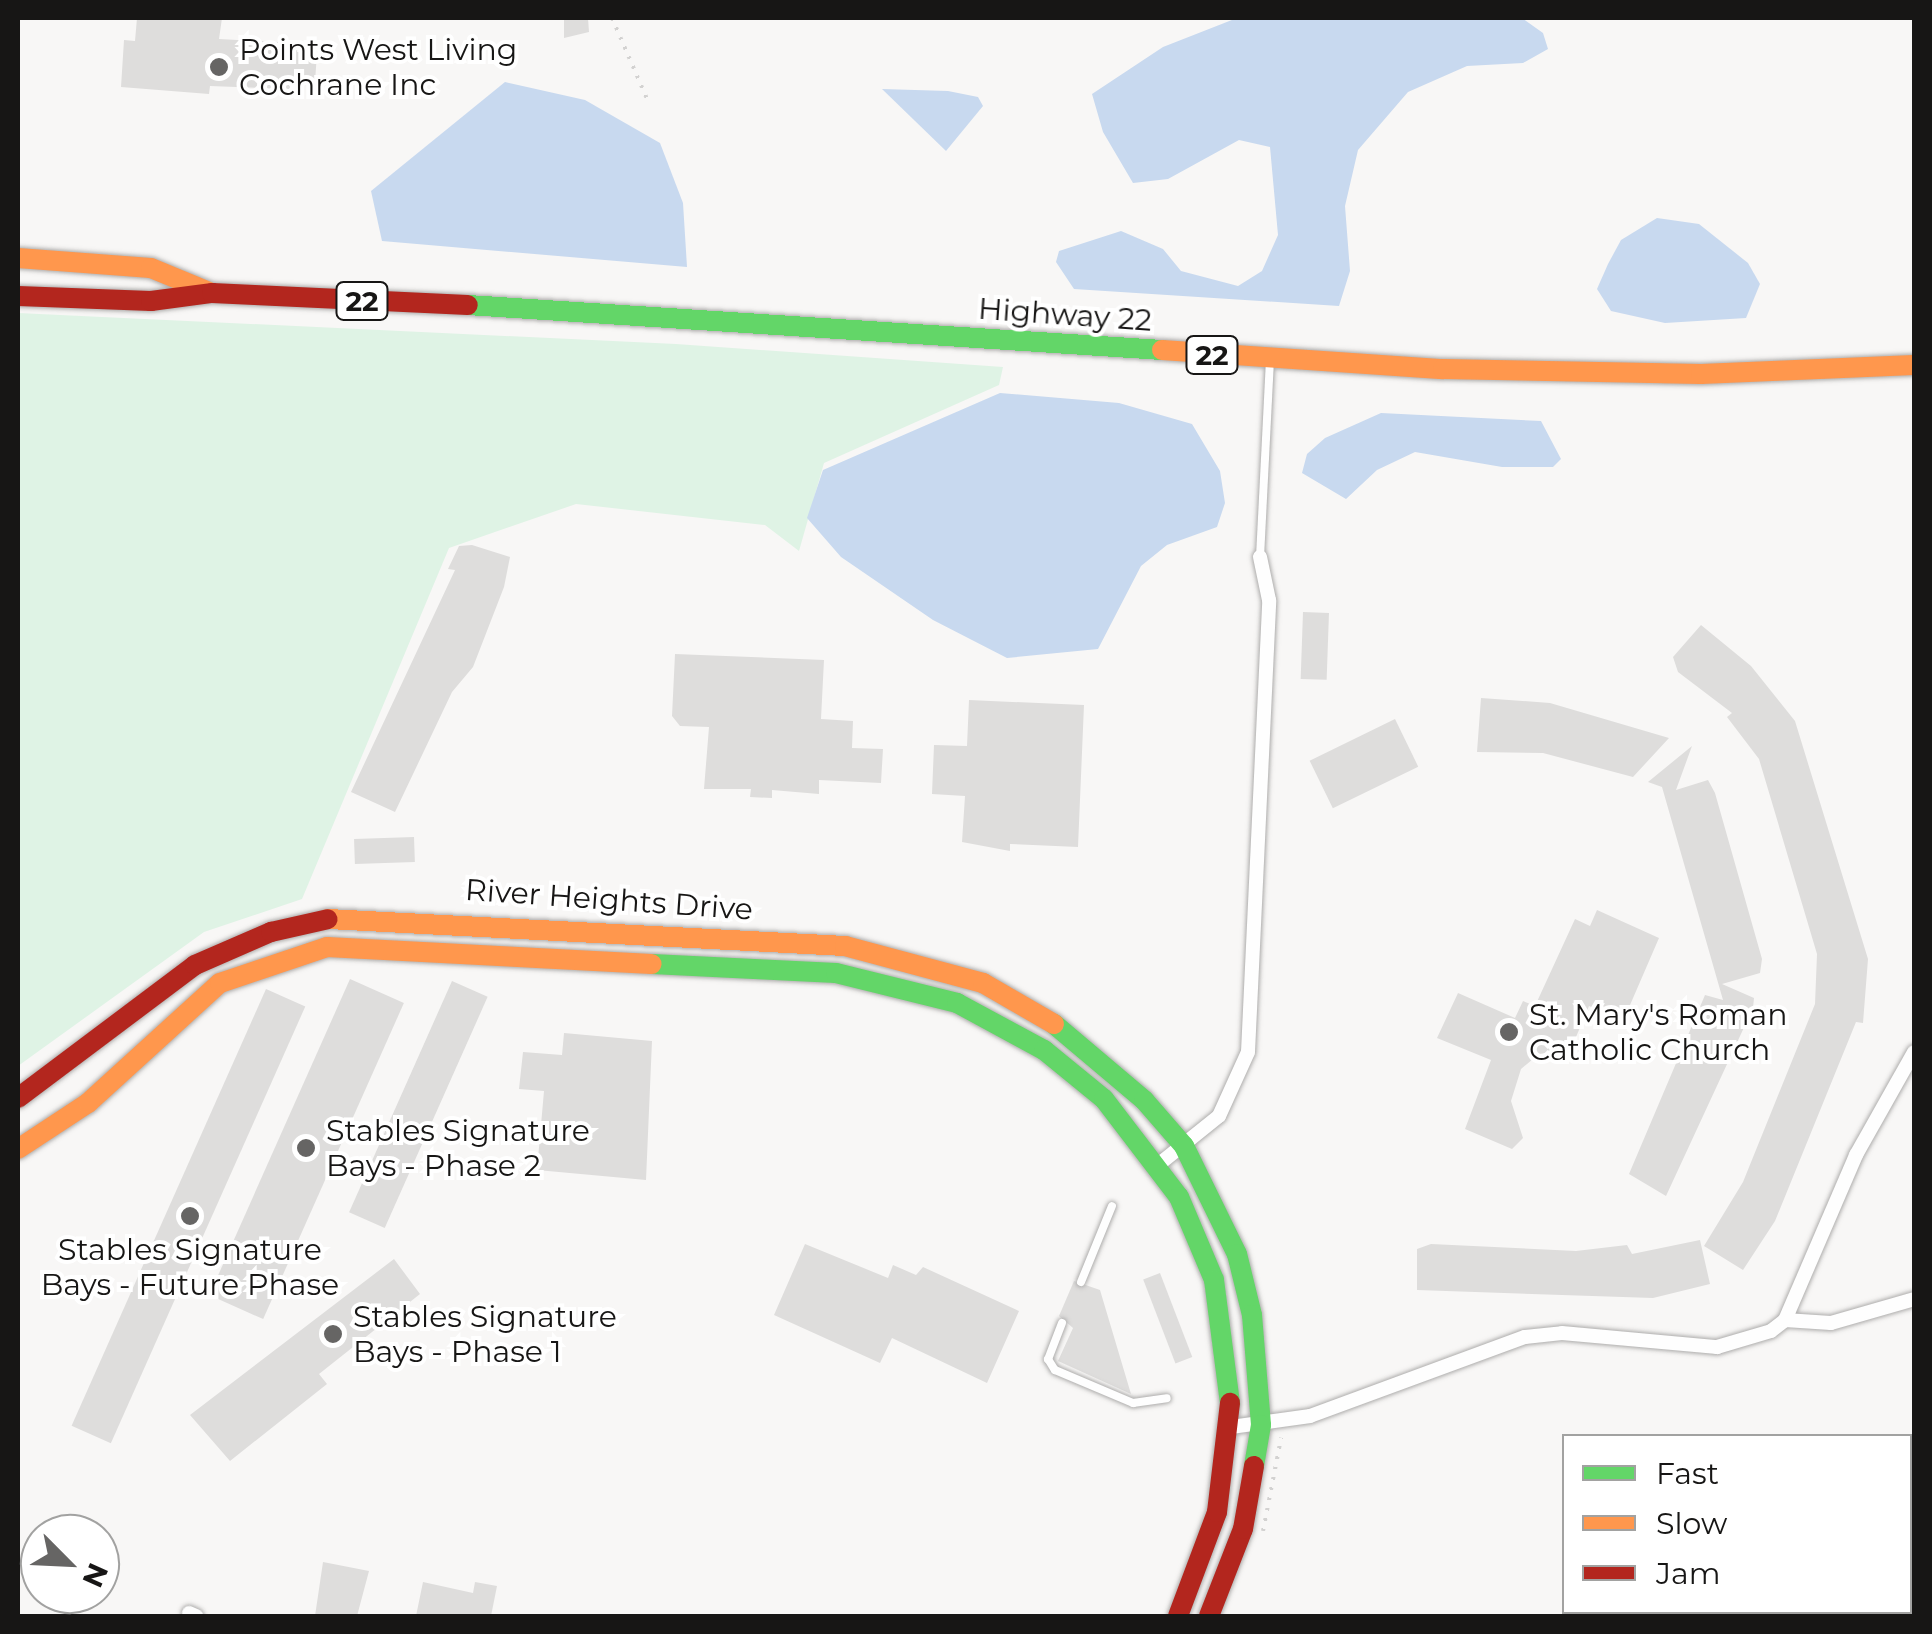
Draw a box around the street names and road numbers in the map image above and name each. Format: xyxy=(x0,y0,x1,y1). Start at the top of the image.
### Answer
road number: 22 xyxy=(334,278,390,324)
street label: Highway 22 xyxy=(977,291,1153,339)
road number: 22 xyxy=(1184,332,1240,378)
street label: River Heights Drive xyxy=(464,872,754,928)

